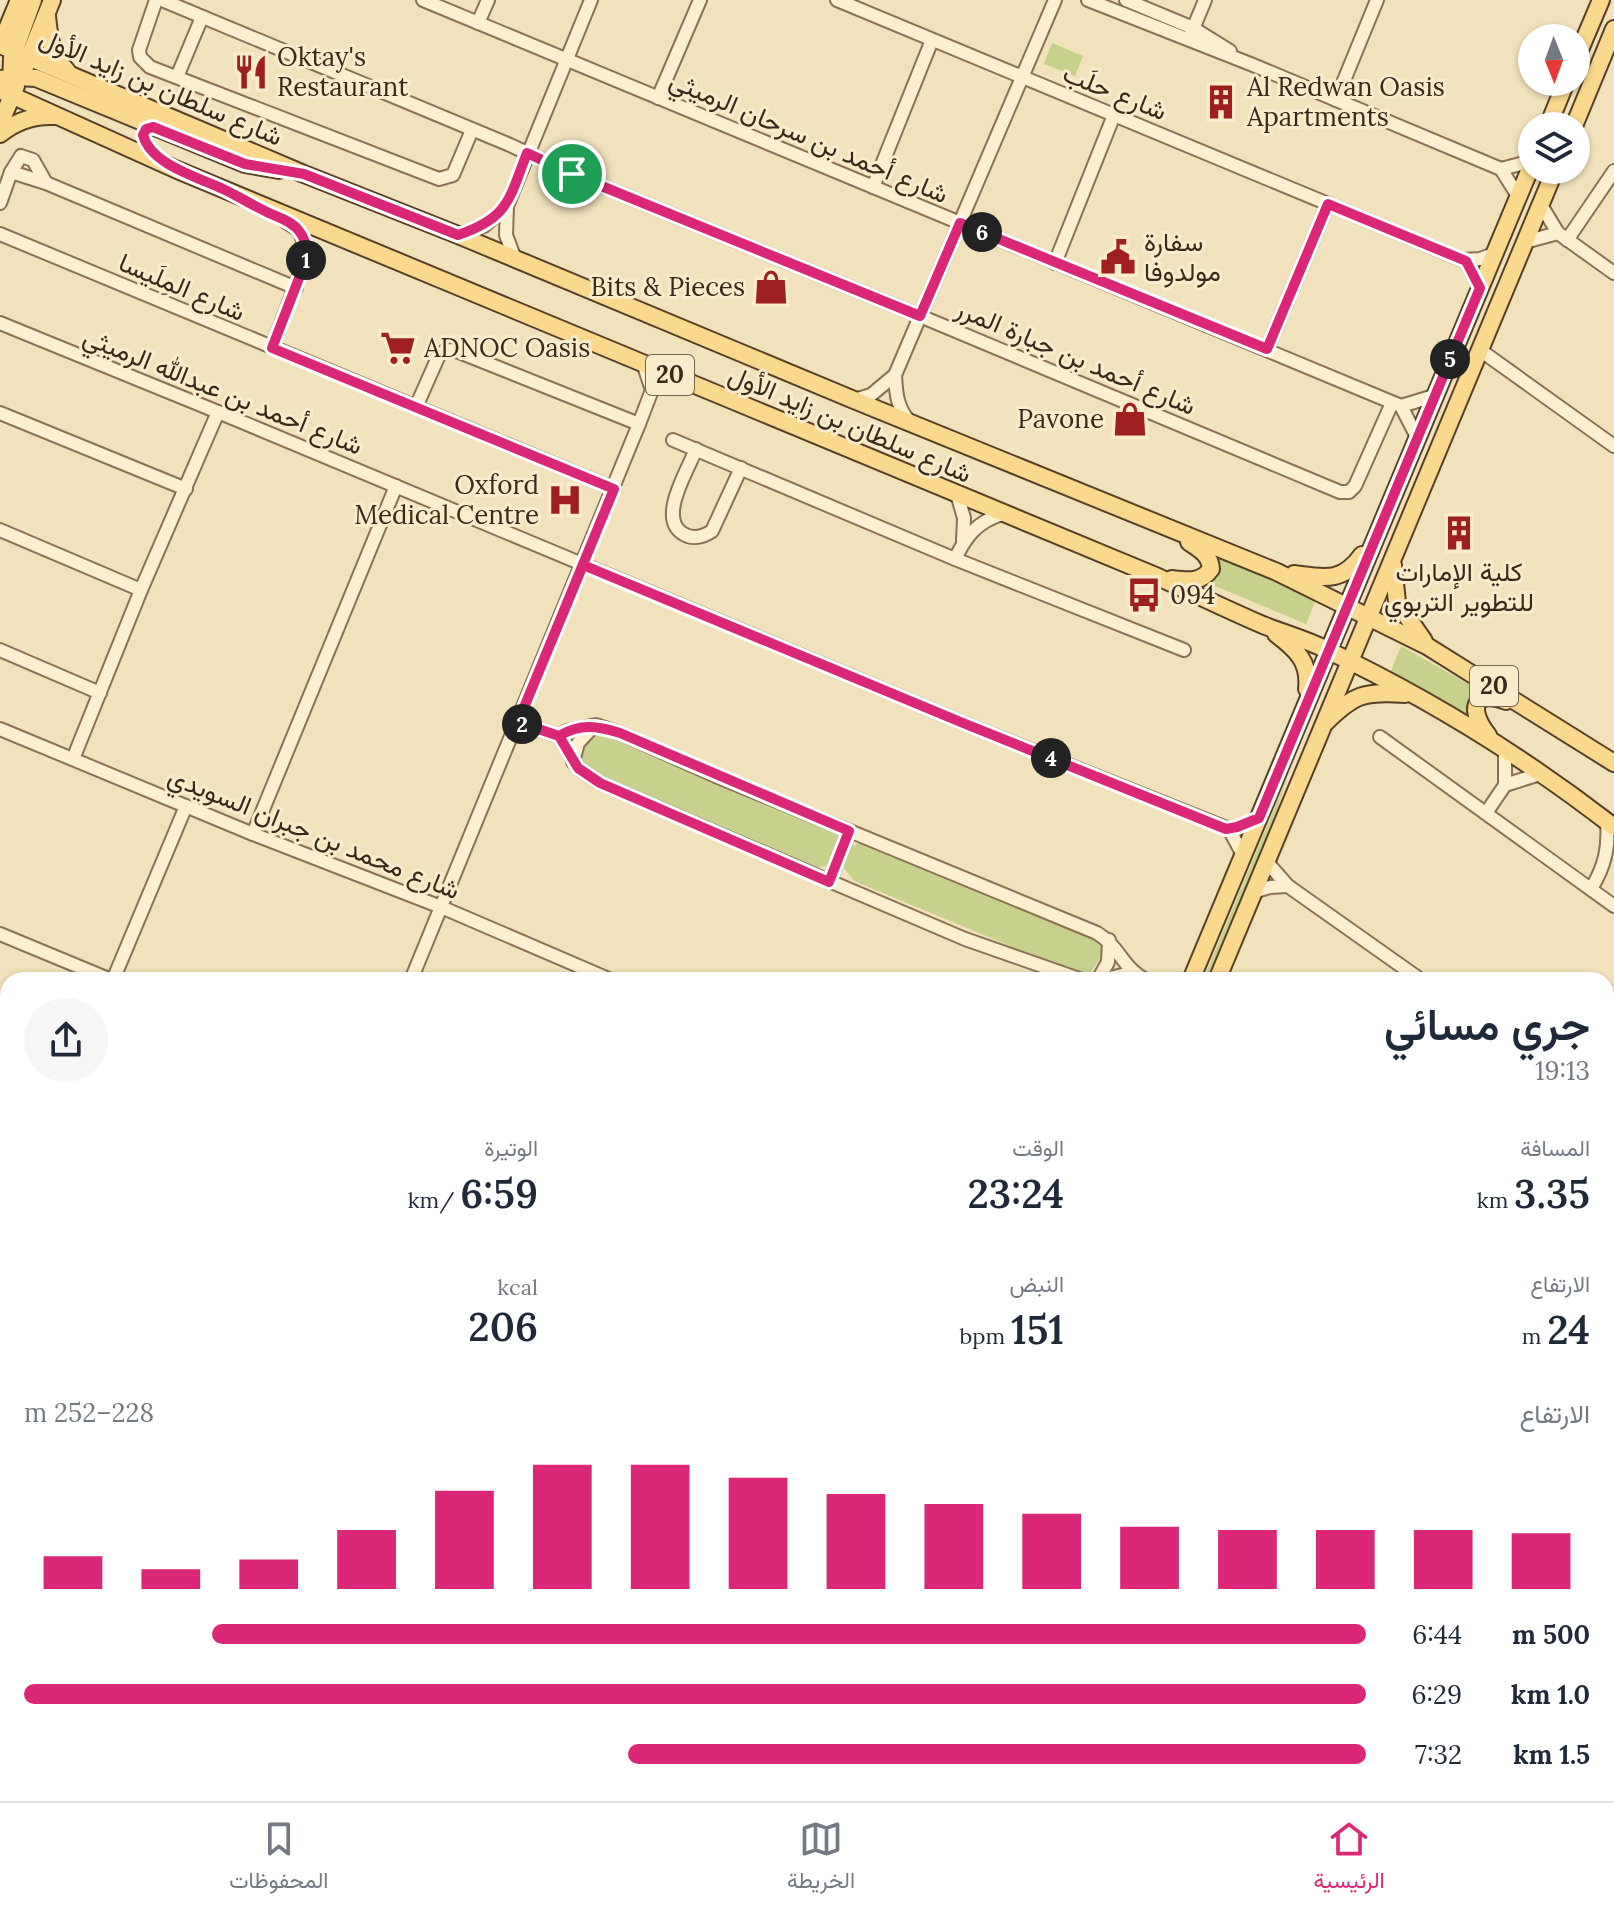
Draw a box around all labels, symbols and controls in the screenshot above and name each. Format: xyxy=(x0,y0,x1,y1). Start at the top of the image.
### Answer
street label: شارع سلطان بن زايد الأول xyxy=(34,20,288,155)
north arrow xyxy=(1518,24,1590,96)
map controls xyxy=(1518,24,1590,184)
place label: Oktay's Restaurant xyxy=(277,40,408,103)
restaurant icon: Oktay's Restaurant xyxy=(232,53,270,91)
street label: شارع حلَب xyxy=(1058,56,1172,129)
street label: شارع أحمد بن سرحان الرميثي xyxy=(663,63,954,215)
place label: Al Redwan Oasis Apartments xyxy=(1246,70,1445,133)
building icon: Al Redwan Oasis Apartments xyxy=(1202,83,1240,121)
button: layers xyxy=(1518,112,1590,184)
pin xyxy=(538,140,606,208)
icon: arrive xyxy=(550,152,594,196)
pin: 6 xyxy=(962,212,1002,252)
text: 6 xyxy=(976,218,988,246)
place label: سفارة مولدوفا xyxy=(1144,225,1221,288)
public building icon: سفارة مولدوفا xyxy=(1099,238,1137,276)
pin: 1 xyxy=(286,240,326,280)
street label: شارع المِلَيسا xyxy=(113,245,250,330)
text: 1 xyxy=(302,246,310,274)
shop icon: Bits & Pieces xyxy=(752,268,790,306)
place label: Bits & Pieces xyxy=(591,270,745,303)
street label: شارع أحمد بن جبارة المرر xyxy=(950,291,1201,424)
street label: شارع أحمد بن عبدالله الرميثي xyxy=(77,319,368,466)
supermarket icon: ADNOC Oasis xyxy=(379,329,417,367)
place label: ADNOC Oasis xyxy=(423,331,590,364)
pin: 5 xyxy=(1430,339,1470,379)
text: 5 xyxy=(1444,345,1456,373)
road number: 20 xyxy=(646,355,694,395)
street label: شارع سلطان بن زايد الأول xyxy=(723,357,977,492)
shop icon: Pavone xyxy=(1111,400,1149,438)
place label: Pavone xyxy=(1017,402,1104,435)
place label: Oxford Medical Centre xyxy=(354,468,539,531)
hospital icon: Oxford Medical Centre xyxy=(546,481,584,519)
building icon: كلية الإمارات للتطوير التربوي xyxy=(1440,514,1478,552)
place label: كلية الإمارات للتطوير التربوي xyxy=(1384,555,1534,623)
bus stop icon: 094 xyxy=(1125,576,1163,614)
place label: 094 xyxy=(1170,578,1215,611)
road number: 20 xyxy=(1470,666,1518,706)
pin: 2 xyxy=(502,704,542,744)
text: 2 xyxy=(516,710,528,738)
pin: 4 xyxy=(1031,738,1071,778)
text: 4 xyxy=(1045,744,1057,772)
street label: شارع محمد بن جبران السويدي xyxy=(161,759,465,911)
text: جري مسائي xyxy=(1384,996,1590,1052)
button: share xyxy=(24,998,108,1082)
text: 19:13 xyxy=(1535,1054,1590,1087)
text: الوتيرة xyxy=(484,1134,538,1162)
text: الوقت xyxy=(1012,1134,1064,1162)
text: المسافة xyxy=(1520,1134,1590,1162)
text: 6:59 xyxy=(460,1168,538,1219)
text: 23:24 xyxy=(968,1168,1064,1219)
text: 3.35 xyxy=(1514,1168,1590,1219)
text: /km xyxy=(408,1186,460,1214)
text: km xyxy=(1477,1186,1514,1214)
text: النبض xyxy=(1010,1270,1064,1298)
text: الارتفاع xyxy=(1530,1270,1590,1298)
text: kcal xyxy=(497,1273,538,1301)
text: 206 xyxy=(468,1301,538,1352)
text: 151 xyxy=(1011,1304,1064,1355)
text: 24 xyxy=(1547,1304,1590,1355)
text: bpm xyxy=(960,1322,1011,1350)
text: m xyxy=(1522,1322,1547,1350)
text: 228–252 m xyxy=(24,1396,154,1429)
text: الارتفاع xyxy=(1519,1397,1590,1430)
text: 6:44 xyxy=(1412,1618,1462,1651)
text: 500 m xyxy=(1512,1618,1590,1651)
text: 6:29 xyxy=(1411,1678,1462,1711)
text: 1.0 km xyxy=(1511,1678,1590,1711)
text: 7:32 xyxy=(1415,1738,1462,1771)
text: 1.5 km xyxy=(1513,1738,1590,1771)
tab: المحفوظات xyxy=(229,1817,328,1900)
tab: الخريطة xyxy=(787,1817,855,1900)
tab: الرئيسية xyxy=(1314,1817,1385,1900)

